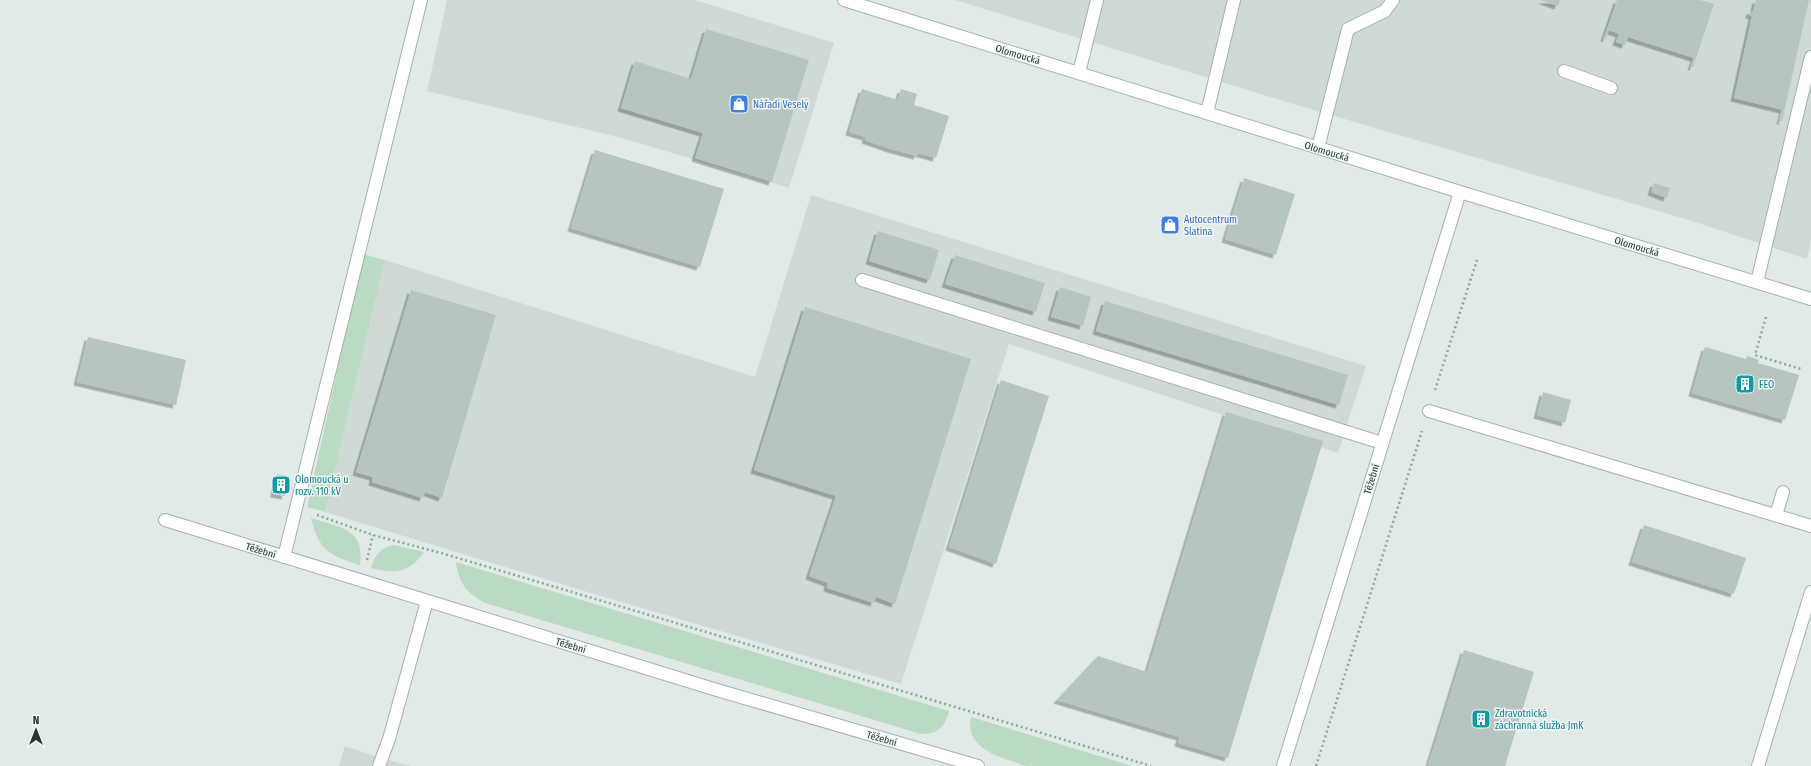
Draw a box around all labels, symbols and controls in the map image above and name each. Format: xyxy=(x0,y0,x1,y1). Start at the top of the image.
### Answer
street label: Olomoucká xyxy=(994,42,1042,67)
shop icon: Nářadí Veselý xyxy=(728,93,750,115)
place label: Nářadí Veselý xyxy=(753,98,809,111)
street label: Olomoucká xyxy=(1303,139,1351,164)
shop icon: Autocentrum Slatina xyxy=(1159,214,1181,236)
place label: Autocentrum Slatina xyxy=(1184,214,1237,238)
street label: Olomoucká xyxy=(1613,234,1661,259)
building icon: FEO xyxy=(1734,373,1756,395)
place label: FEO xyxy=(1759,379,1774,391)
street label: Těžební xyxy=(1361,462,1382,496)
building icon: Olomoucká u rozv. 110 kV xyxy=(270,474,292,496)
place label: Olomoucká u rozv. 110 kV xyxy=(295,474,349,498)
street label: Těžební xyxy=(244,540,278,561)
street label: Těžební xyxy=(554,635,588,656)
building icon: Zdravotnická záchranná služba JmK xyxy=(1470,708,1492,730)
place label: Zdravotnická záchranná služba JmK xyxy=(1495,708,1584,732)
north arrow xyxy=(16,710,56,750)
text: N xyxy=(33,714,39,727)
street label: Těžební xyxy=(865,728,899,749)

